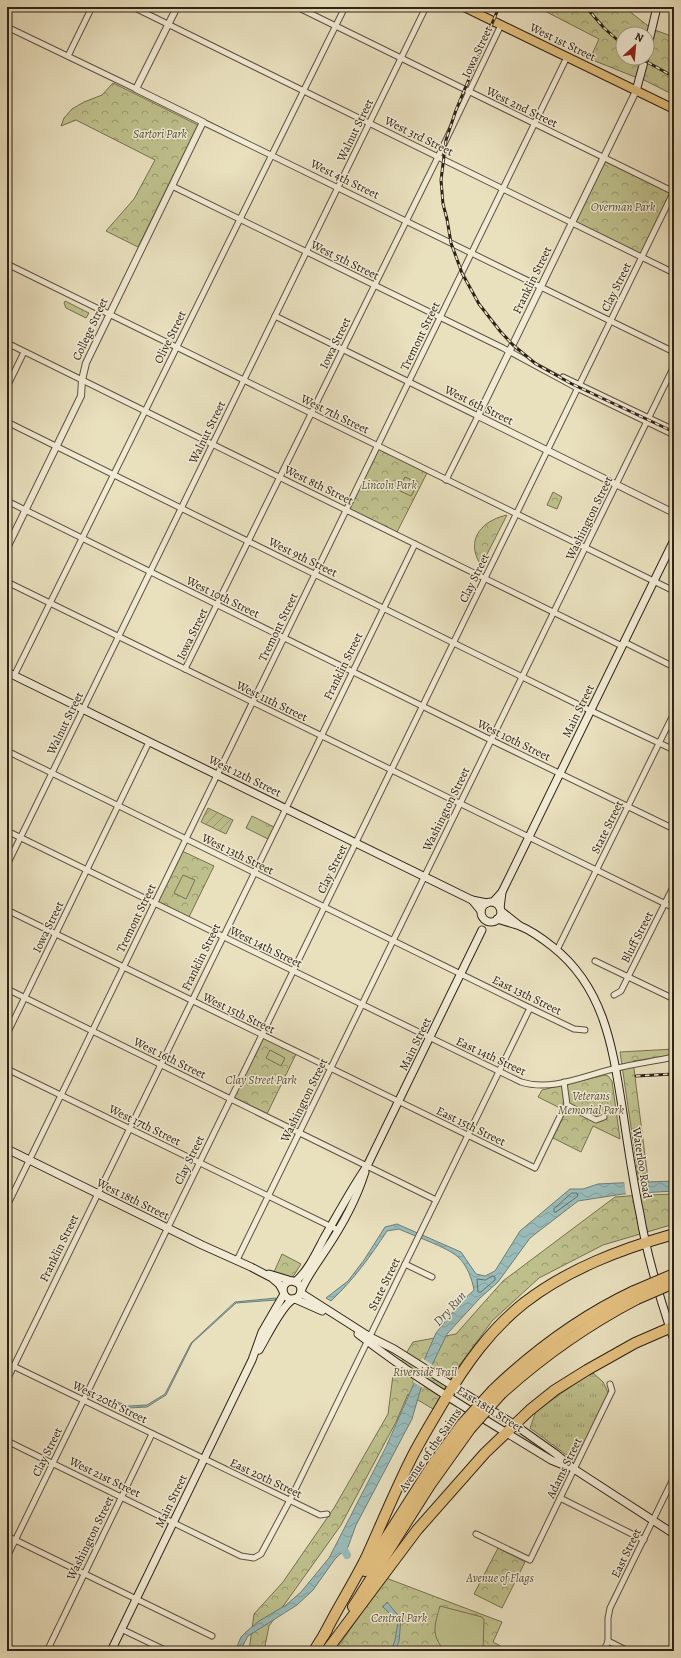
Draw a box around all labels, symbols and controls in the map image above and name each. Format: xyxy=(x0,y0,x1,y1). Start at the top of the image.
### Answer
street label: West 1st Street xyxy=(526,19,599,65)
street label: Iowa Street xyxy=(458,23,496,81)
north arrow xyxy=(615,26,655,66)
text: N xyxy=(632,29,646,46)
street label: West 2nd Street xyxy=(483,82,560,131)
street label: Walnut Street xyxy=(333,96,377,165)
street label: West 3rd Street xyxy=(381,112,456,160)
park label: Sartori Park xyxy=(133,126,188,142)
street label: West 4th Street xyxy=(307,155,382,203)
park label: Overman Park xyxy=(591,199,656,215)
street label: West 5th Street xyxy=(307,236,382,283)
street label: Franklin Street xyxy=(509,244,555,316)
street label: Clay Street xyxy=(597,260,635,314)
street label: College Street xyxy=(68,295,112,363)
street label: Tremont Street xyxy=(396,299,444,373)
street label: Olive Street xyxy=(150,308,190,366)
street label: Iowa Street xyxy=(316,314,354,372)
street label: West 6th Street xyxy=(441,381,516,429)
street label: West 7th Street xyxy=(297,390,372,437)
street label: Walnut Street xyxy=(185,398,229,467)
street label: West 8th Street xyxy=(281,461,356,509)
street label: Washington Street xyxy=(561,473,616,563)
park label: Lincoln Park xyxy=(361,477,417,493)
street label: West 9th Street xyxy=(265,533,340,581)
street label: Clay Street xyxy=(455,551,493,605)
street label: West 10th Street xyxy=(183,572,262,622)
street label: Tremont Street xyxy=(254,590,302,664)
street label: Iowa Street xyxy=(173,605,211,663)
street label: Franklin Street xyxy=(320,630,366,702)
street label: West 11th Street xyxy=(233,676,310,725)
street label: Main Street xyxy=(558,682,598,740)
street label: Walnut Street xyxy=(43,689,87,758)
street label: West 10th Street xyxy=(474,715,553,765)
street label: West 12th Street xyxy=(205,751,284,800)
street label: Washington Street xyxy=(418,764,473,854)
street label: State Street xyxy=(587,798,627,856)
street label: West 13th Street xyxy=(198,829,277,878)
street label: Clay Street xyxy=(313,842,351,896)
street label: Tremont Street xyxy=(112,881,160,955)
street label: Iowa Street xyxy=(29,898,67,956)
street label: Bluff Street xyxy=(617,908,657,966)
street label: Franklin Street xyxy=(178,921,224,993)
street label: West 14th Street xyxy=(226,922,305,971)
street label: East 13th Street xyxy=(490,971,564,1019)
street label: West 15th Street xyxy=(199,988,278,1037)
street label: Main Street xyxy=(395,1015,435,1073)
street label: West 16th Street xyxy=(130,1033,209,1082)
street label: East 14th Street xyxy=(453,1033,529,1079)
street label: Washington Street xyxy=(276,1055,331,1145)
park label: Clay Street Park xyxy=(225,1072,297,1088)
park label: Veterans Memorial Park xyxy=(558,1088,625,1118)
street label: West 17th Street xyxy=(105,1100,184,1149)
street label: East 15th Street xyxy=(434,1102,508,1150)
street label: Waterloo Road xyxy=(628,1125,656,1200)
street label: Clay Street xyxy=(170,1133,208,1187)
street label: West 18th Street xyxy=(93,1174,172,1224)
street label: Franklin Street xyxy=(36,1212,82,1284)
street label: State Street xyxy=(364,1255,404,1313)
water label: Dry Run xyxy=(429,1287,470,1329)
park label: Riverside Trail xyxy=(393,1364,457,1380)
street label: West 20th Street xyxy=(69,1377,150,1427)
street label: East 18th Street xyxy=(454,1382,526,1436)
street label: Avenue of the Saints xyxy=(394,1405,465,1496)
street label: Clay Street xyxy=(28,1425,66,1479)
street label: Adams Street xyxy=(542,1435,586,1502)
street label: West 21st Street xyxy=(66,1452,143,1501)
street label: East 20th Street xyxy=(227,1454,305,1502)
street label: Main Street xyxy=(151,1472,191,1530)
street label: Washington Street xyxy=(62,1493,117,1583)
street label: East Street xyxy=(607,1526,645,1580)
park label: Avenue of Flags xyxy=(465,1570,534,1586)
park label: Central Park xyxy=(371,1610,428,1626)

